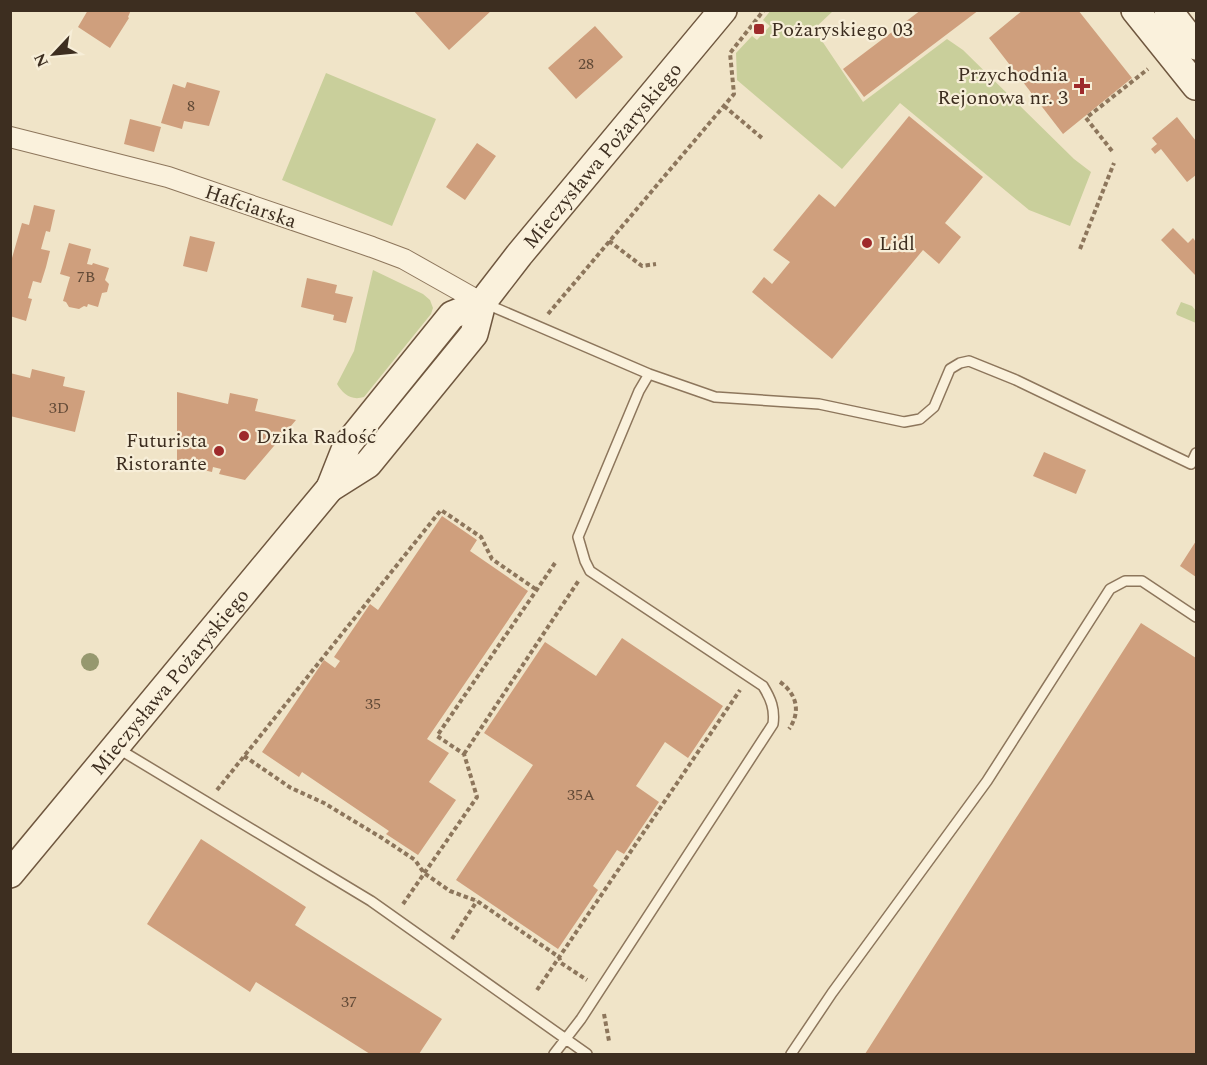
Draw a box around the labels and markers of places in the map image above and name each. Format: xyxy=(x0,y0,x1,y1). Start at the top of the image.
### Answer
place label: Pożaryskiego 03 xyxy=(771,15,913,45)
marker: Pożaryskiego 03 xyxy=(752,22,766,36)
place label: Przychodnia Rejonowa nr. 3 xyxy=(937,60,1068,113)
marker: Przychodnia Rejonowa nr. 3 xyxy=(1073,77,1091,95)
place label: Lidl xyxy=(879,229,915,259)
marker: Lidl xyxy=(860,236,874,250)
place label: Dzika Radość xyxy=(256,422,377,452)
place label: Futurista Ristorante xyxy=(115,426,207,479)
marker: Dzika Radość xyxy=(237,429,251,443)
marker: Futurista Ristorante xyxy=(212,444,226,458)

